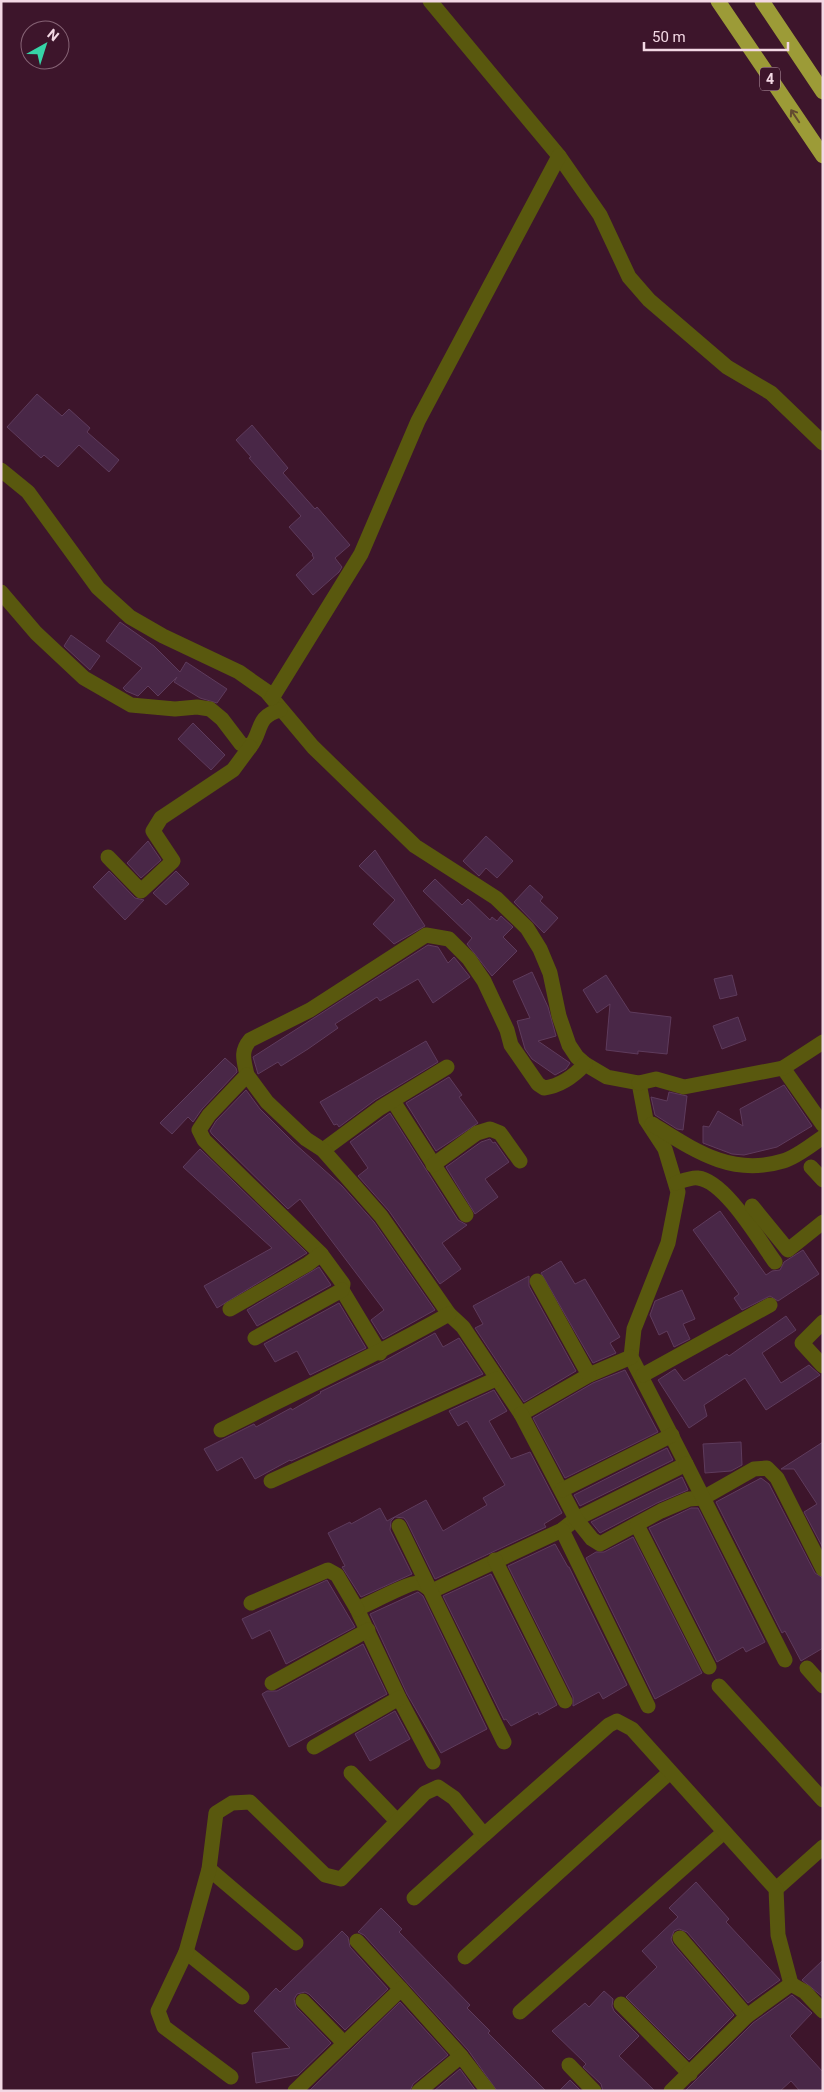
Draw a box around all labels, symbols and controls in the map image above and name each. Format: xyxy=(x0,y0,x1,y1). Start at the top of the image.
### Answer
north arrow xyxy=(20,20,70,70)
scale bar xyxy=(644,20,788,52)
text: N xyxy=(44,26,62,44)
text: 50 m xyxy=(652,28,686,46)
road number: 4 xyxy=(760,68,780,90)
one-way arrow xyxy=(790,109,800,123)

